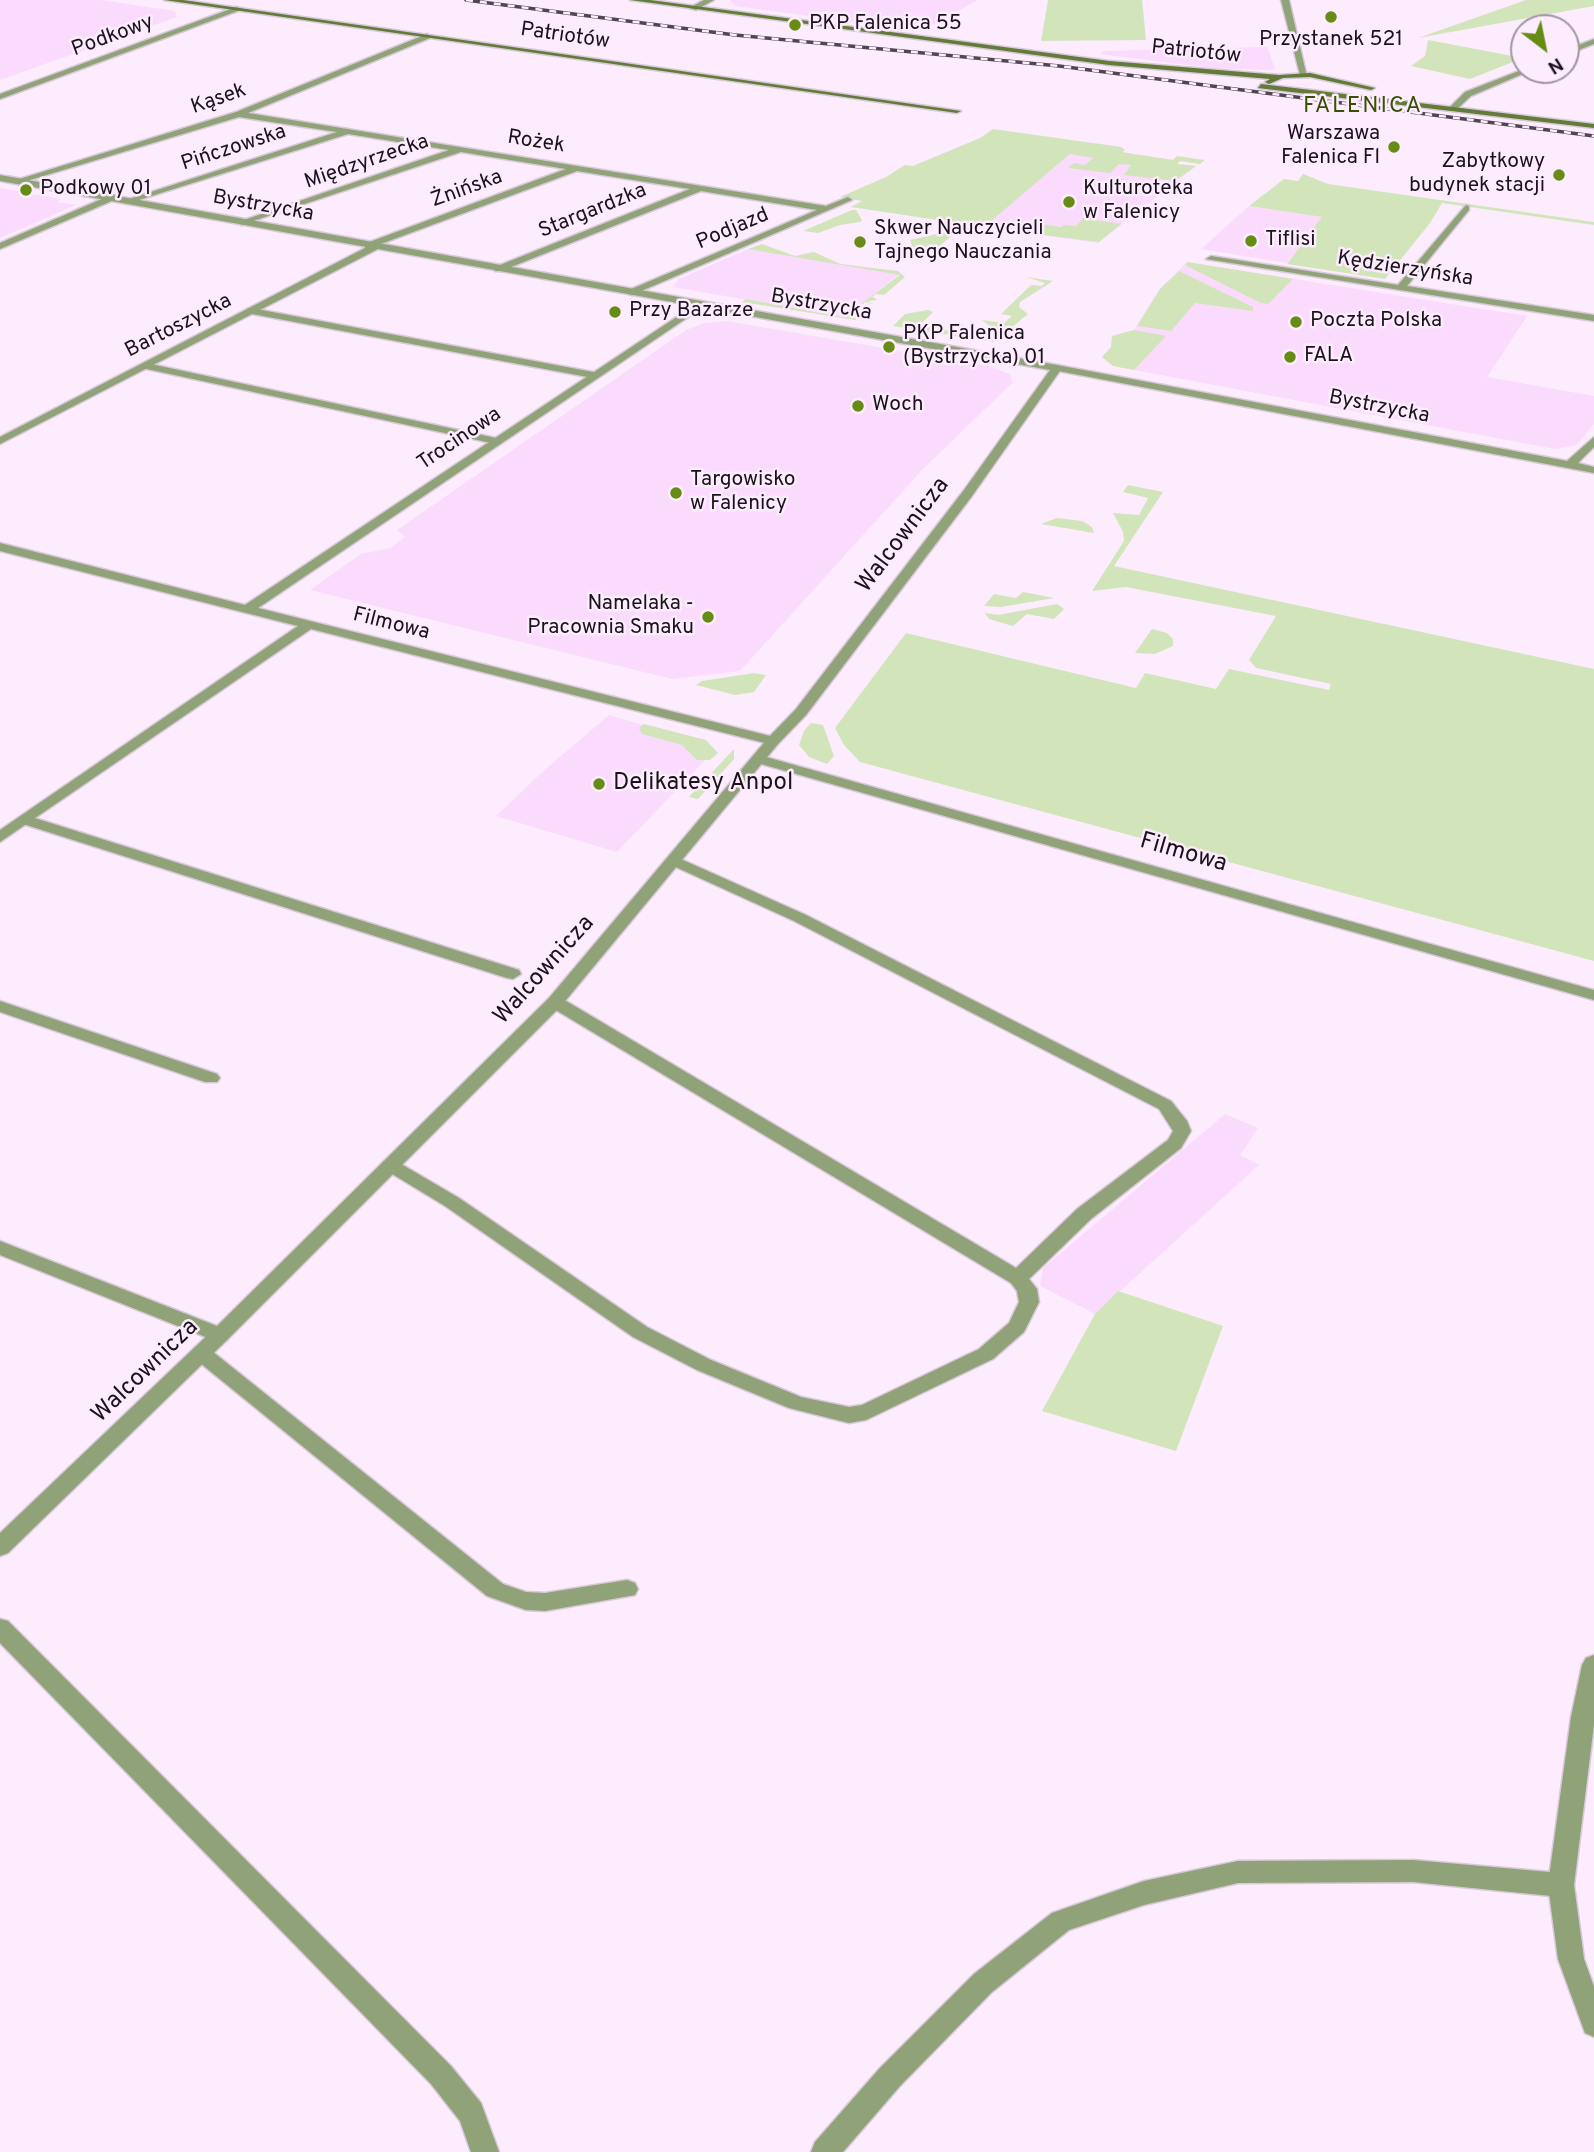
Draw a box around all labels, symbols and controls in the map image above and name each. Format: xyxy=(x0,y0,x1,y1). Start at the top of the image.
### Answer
marker: Przystanek 521 xyxy=(1323,9,1339,25)
street label: Podkowy xyxy=(69,11,157,63)
place label: PKP Falenica 55 xyxy=(809,12,962,38)
north arrow xyxy=(1510,14,1580,84)
marker: PKP Falenica 55 xyxy=(787,17,803,33)
street label: Patriotów xyxy=(519,18,611,56)
place label: Przystanek 521 xyxy=(1259,28,1403,54)
street label: Patriotów xyxy=(1150,36,1242,70)
text: N xyxy=(1543,51,1567,79)
street label: Kąsek xyxy=(188,79,250,121)
district label: FALENICA xyxy=(1304,93,1422,121)
street label: Pińczowska xyxy=(178,120,290,178)
place label: Warszawa Falenica Fl xyxy=(1281,122,1380,172)
street label: Rożek xyxy=(505,126,567,160)
street label: Międzyrzecka xyxy=(302,130,432,196)
marker: Warszawa Falenica Fl xyxy=(1386,139,1402,155)
place label: Zabytkowy budynek stacji xyxy=(1409,150,1545,200)
street label: Żnińska xyxy=(428,165,506,215)
marker: Zabytkowy budynek stacji xyxy=(1551,167,1567,183)
place label: Podkowy 01 xyxy=(40,177,152,203)
place label: Kulturoteka w Falenicy xyxy=(1083,177,1193,227)
street label: Stargardzka xyxy=(535,179,651,245)
marker: Podkowy 01 xyxy=(18,182,34,198)
street label: Bystrzycka xyxy=(211,186,315,228)
marker: Kulturoteka w Falenicy xyxy=(1061,194,1077,210)
street label: Podjazd xyxy=(693,203,773,257)
place label: Skwer Nauczycieli Tajnego Nauczania xyxy=(874,217,1051,267)
place label: Tiflisi xyxy=(1265,228,1316,254)
marker: Tiflisi xyxy=(1243,233,1259,249)
marker: Skwer Nauczycieli Tajnego Nauczania xyxy=(852,234,868,250)
street label: Kędzierzyńska xyxy=(1335,247,1475,293)
street label: Bystrzycka xyxy=(769,285,873,327)
street label: Bartoszycka xyxy=(121,289,237,365)
place label: Przy Bazarze xyxy=(629,299,753,325)
marker: Przy Bazarze xyxy=(607,304,623,320)
place label: Poczta Polska xyxy=(1310,309,1442,335)
marker: Poczta Polska xyxy=(1288,314,1304,330)
place label: PKP Falenica (Bystrzycka) 01 xyxy=(903,322,1045,372)
marker: PKP Falenica (Bystrzycka) 01 xyxy=(881,339,897,355)
place label: FALA xyxy=(1304,344,1353,370)
marker: FALA xyxy=(1282,349,1298,365)
street label: Bystrzycka xyxy=(1326,386,1432,430)
place label: Woch xyxy=(872,393,924,419)
marker: Woch xyxy=(850,398,866,414)
street label: Trocinowa xyxy=(413,403,507,477)
place label: Targowisko w Falenicy xyxy=(690,468,796,518)
street label: Walcownicza xyxy=(851,473,957,599)
marker: Targowisko w Falenicy xyxy=(668,485,684,501)
place label: Namelaka - Pracownia Smaku xyxy=(527,592,694,642)
street label: Filmowa xyxy=(350,603,432,647)
marker: Namelaka - Pracownia Smaku xyxy=(700,609,716,625)
place label: Delikatesy Anpol xyxy=(613,770,793,798)
marker: Delikatesy Anpol xyxy=(591,776,607,792)
street label: Filmowa xyxy=(1136,828,1230,880)
street label: Walcownicza xyxy=(488,910,602,1032)
street label: Walcownicza xyxy=(87,1314,205,1430)

